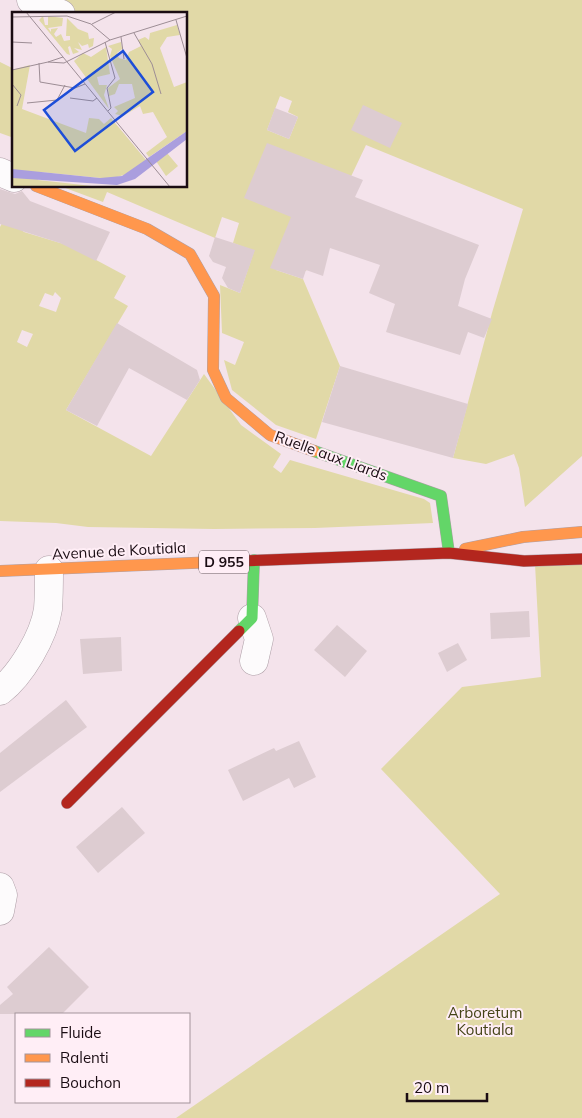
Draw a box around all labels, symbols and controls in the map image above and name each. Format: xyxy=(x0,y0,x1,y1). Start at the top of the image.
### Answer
inset map xyxy=(12,12,188,188)
street label: Ruelle aux Liards xyxy=(272,426,390,485)
street label: Avenue de Koutiala xyxy=(51,538,186,563)
road number: D 955 xyxy=(199,550,249,574)
park label: Arboretum Koutiala xyxy=(448,1003,522,1039)
legend xyxy=(15,1013,190,1103)
text: Fluide xyxy=(60,1023,101,1042)
text: Ralenti xyxy=(60,1048,109,1067)
scale bar xyxy=(407,1070,487,1102)
text: Bouchon xyxy=(60,1073,121,1092)
text: 20 m xyxy=(414,1078,449,1097)

